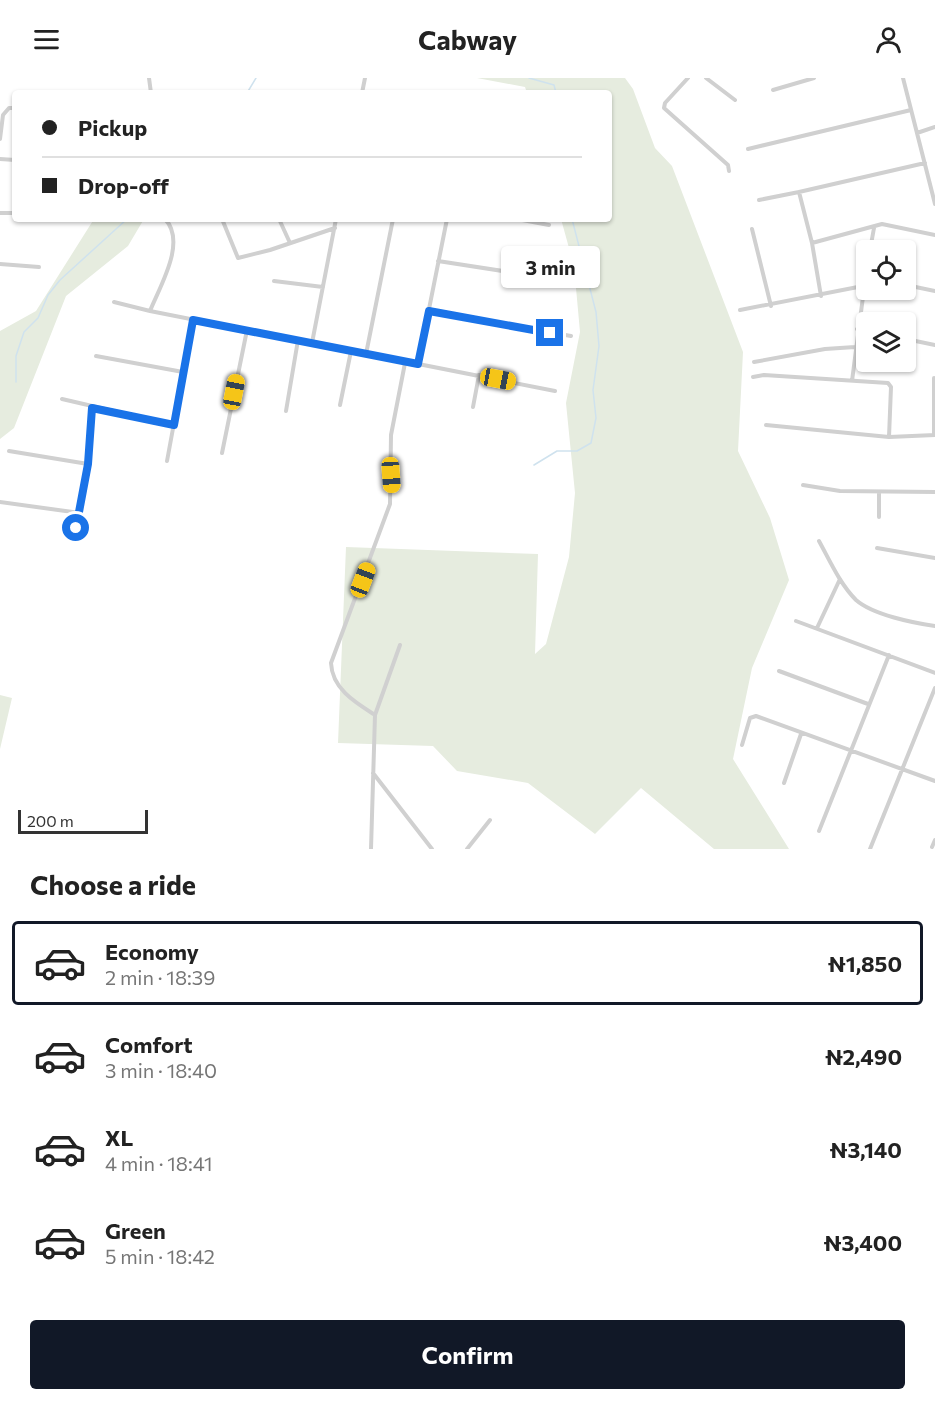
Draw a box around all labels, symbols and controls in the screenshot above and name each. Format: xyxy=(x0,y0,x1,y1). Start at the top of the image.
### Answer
icon: menu xyxy=(30,23,63,56)
text: Cabway xyxy=(418,23,517,56)
icon: person xyxy=(872,23,905,56)
text: Pickup xyxy=(78,114,147,141)
text: Drop-off xyxy=(78,172,169,199)
map controls xyxy=(856,240,916,372)
button: locate xyxy=(856,240,916,300)
callout: 3 min xyxy=(500,246,600,288)
text: 3 min xyxy=(525,255,576,279)
button: layers xyxy=(856,312,916,372)
route end xyxy=(536,319,563,346)
car xyxy=(479,367,517,391)
car xyxy=(222,373,246,411)
car xyxy=(381,456,401,494)
route start xyxy=(62,514,89,541)
car xyxy=(348,560,378,600)
scale bar xyxy=(18,807,148,834)
text: 200 m xyxy=(27,811,74,830)
text: Choose a ride xyxy=(30,868,196,901)
icon: car xyxy=(33,936,87,990)
text: Economy xyxy=(105,938,199,965)
text: ₦1,850 xyxy=(828,950,902,977)
text: 2 min · 18:39 xyxy=(105,965,215,989)
icon: car xyxy=(33,1029,87,1083)
text: Comfort xyxy=(105,1031,193,1058)
text: ₦2,490 xyxy=(825,1043,902,1070)
text: 3 min · 18:40 xyxy=(105,1058,217,1082)
icon: car xyxy=(33,1122,87,1176)
text: XL xyxy=(105,1124,133,1151)
text: ₦3,140 xyxy=(829,1136,902,1163)
text: 4 min · 18:41 xyxy=(105,1151,213,1175)
icon: car xyxy=(33,1215,87,1269)
text: Green xyxy=(105,1217,166,1244)
text: ₦3,400 xyxy=(823,1229,902,1256)
text: 5 min · 18:42 xyxy=(105,1244,215,1268)
button: Confirm xyxy=(30,1320,905,1389)

